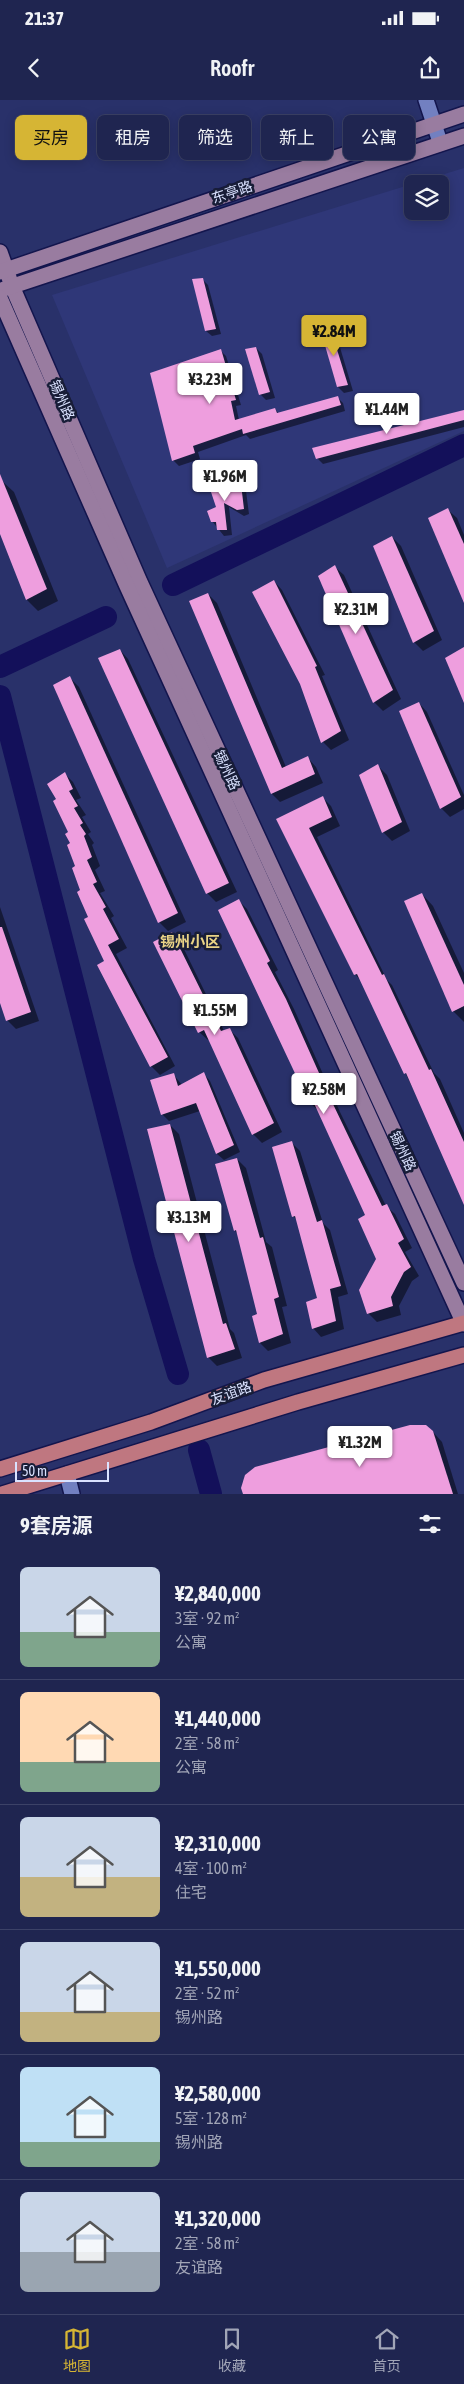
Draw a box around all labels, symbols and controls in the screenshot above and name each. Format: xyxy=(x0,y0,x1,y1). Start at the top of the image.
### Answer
text: 21:37 xyxy=(25,7,64,29)
icon: back xyxy=(20,54,48,82)
icon: share xyxy=(416,54,444,82)
text: Roofr xyxy=(210,55,254,81)
chip: 买房 xyxy=(15,115,87,160)
chip: 租房 xyxy=(97,115,169,160)
chip: 筛选 xyxy=(179,115,251,160)
chip: 新上 xyxy=(261,115,333,160)
chip: 公寓 xyxy=(343,115,415,160)
map controls xyxy=(404,175,449,220)
button: layers xyxy=(404,175,449,220)
street label: 东亭路 xyxy=(210,178,254,206)
pin: ¥2.84M xyxy=(293,314,375,357)
text: ¥2.84M xyxy=(312,322,356,340)
pin: ¥3.23M xyxy=(169,362,251,405)
text: ¥3.23M xyxy=(188,370,232,388)
street label: 锡州路 xyxy=(46,378,78,422)
pin: ¥1.44M xyxy=(346,392,428,435)
text: ¥1.44M xyxy=(365,400,409,418)
pin: ¥1.96M xyxy=(184,460,266,502)
text: ¥1.96M xyxy=(203,467,247,485)
pin: ¥2.31M xyxy=(315,592,397,635)
text: ¥2.31M xyxy=(334,600,378,618)
street label: 锡州路 xyxy=(211,748,243,792)
district label: 锡州小区 xyxy=(160,933,220,950)
pin: ¥1.55M xyxy=(174,994,256,1036)
text: ¥1.55M xyxy=(193,1001,237,1019)
pin: ¥2.58M xyxy=(283,1072,365,1115)
text: ¥2.58M xyxy=(302,1080,346,1098)
street label: 锡州路 xyxy=(387,1129,419,1173)
pin: ¥3.13M xyxy=(148,1200,230,1243)
text: ¥3.13M xyxy=(167,1208,211,1226)
street label: 友谊路 xyxy=(209,1378,253,1408)
pin: ¥1.32M xyxy=(319,1426,401,1468)
text: ¥1.32M xyxy=(338,1433,382,1451)
scale bar xyxy=(15,1459,109,1482)
text: 50 m xyxy=(22,1463,47,1479)
icon: filters xyxy=(416,1510,444,1538)
text: 9套房源 xyxy=(20,1513,93,1537)
text: ¥2,840,000 xyxy=(175,1581,261,1605)
icon: home xyxy=(60,1587,120,1647)
text: 3室 · 92 m² xyxy=(175,1609,240,1627)
text: 公寓 xyxy=(175,1633,207,1651)
text: ¥1,440,000 xyxy=(175,1706,261,1730)
icon: home xyxy=(60,1712,120,1772)
text: 2室 · 58 m² xyxy=(175,1734,240,1752)
text: 公寓 xyxy=(175,1758,207,1776)
text: ¥2,310,000 xyxy=(175,1831,261,1855)
icon: home xyxy=(60,1837,120,1897)
text: 4室 · 100 m² xyxy=(175,1859,247,1877)
text: 住宅 xyxy=(175,1883,207,1901)
text: ¥1,550,000 xyxy=(175,1956,261,1980)
icon: home xyxy=(60,1962,120,2022)
text: 2室 · 52 m² xyxy=(175,1984,240,2002)
text: 锡州路 xyxy=(175,2008,223,2026)
text: ¥2,580,000 xyxy=(175,2081,261,2105)
icon: home xyxy=(60,2087,120,2147)
text: 5室 · 128 m² xyxy=(175,2109,247,2127)
text: 锡州路 xyxy=(175,2133,223,2151)
text: ¥1,320,000 xyxy=(175,2206,261,2230)
icon: home xyxy=(60,2212,120,2272)
text: 2室 · 58 m² xyxy=(175,2234,240,2252)
text: 友谊路 xyxy=(175,2258,223,2276)
tab: 地图 xyxy=(63,2325,91,2375)
tab: 收藏 xyxy=(218,2325,246,2375)
tab: 首页 xyxy=(373,2325,401,2375)

